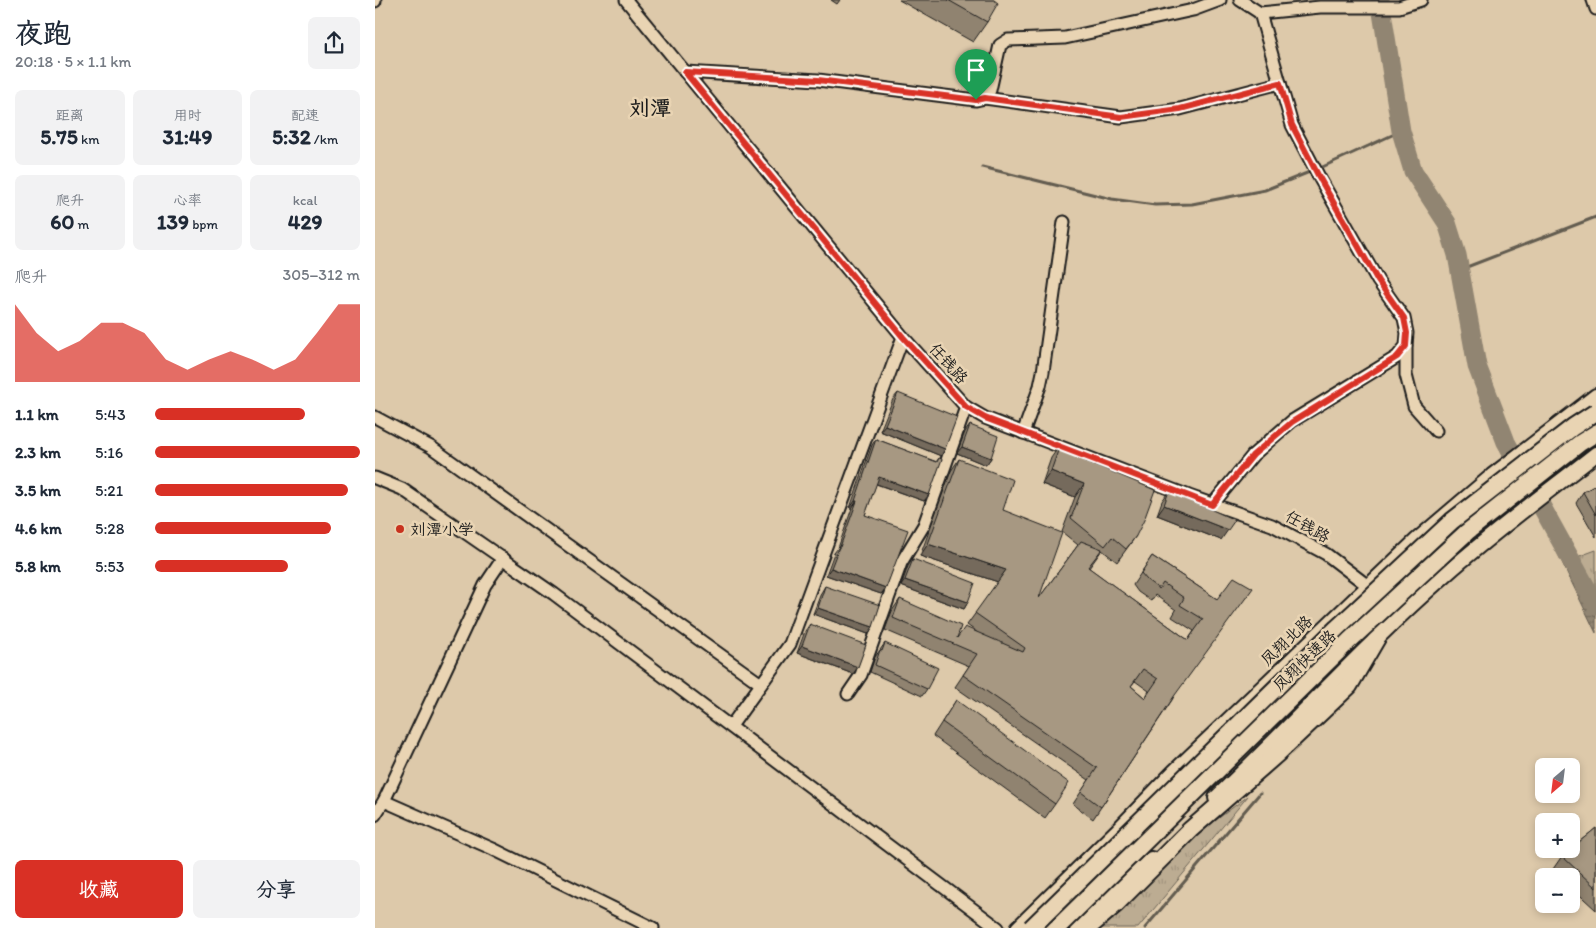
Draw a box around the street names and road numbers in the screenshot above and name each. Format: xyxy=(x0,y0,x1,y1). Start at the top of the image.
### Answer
street label: 任钱路 xyxy=(926,339,972,388)
street label: 任钱路 xyxy=(1282,506,1333,546)
street label: 凤翔北路 xyxy=(1257,611,1316,669)
street label: 凤翔快速路 xyxy=(1269,626,1340,695)

